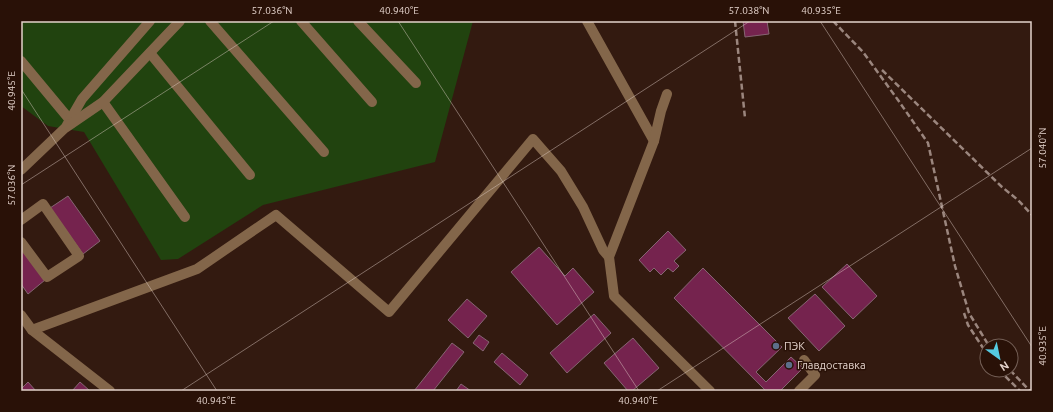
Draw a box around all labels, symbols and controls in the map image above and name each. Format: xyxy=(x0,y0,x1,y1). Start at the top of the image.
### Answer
text: 57.036°N xyxy=(251,5,293,16)
text: 40.940°E xyxy=(379,5,419,16)
text: 57.038°N xyxy=(728,5,770,16)
text: 40.935°E xyxy=(801,5,841,16)
text: 40.945°E xyxy=(6,71,17,111)
text: 57.040°N xyxy=(1037,127,1048,169)
text: 57.036°N xyxy=(6,164,17,206)
text: 40.935°E xyxy=(1037,326,1048,366)
north arrow xyxy=(979,338,1019,378)
place label: ПЭК xyxy=(784,340,805,352)
marker: ПЭК xyxy=(771,341,781,351)
place label: Главдоставка xyxy=(797,359,866,371)
text: N xyxy=(998,359,1011,374)
marker: Главдоставка xyxy=(784,360,794,370)
text: 40.945°E xyxy=(196,395,236,406)
text: 40.940°E xyxy=(618,395,658,406)

